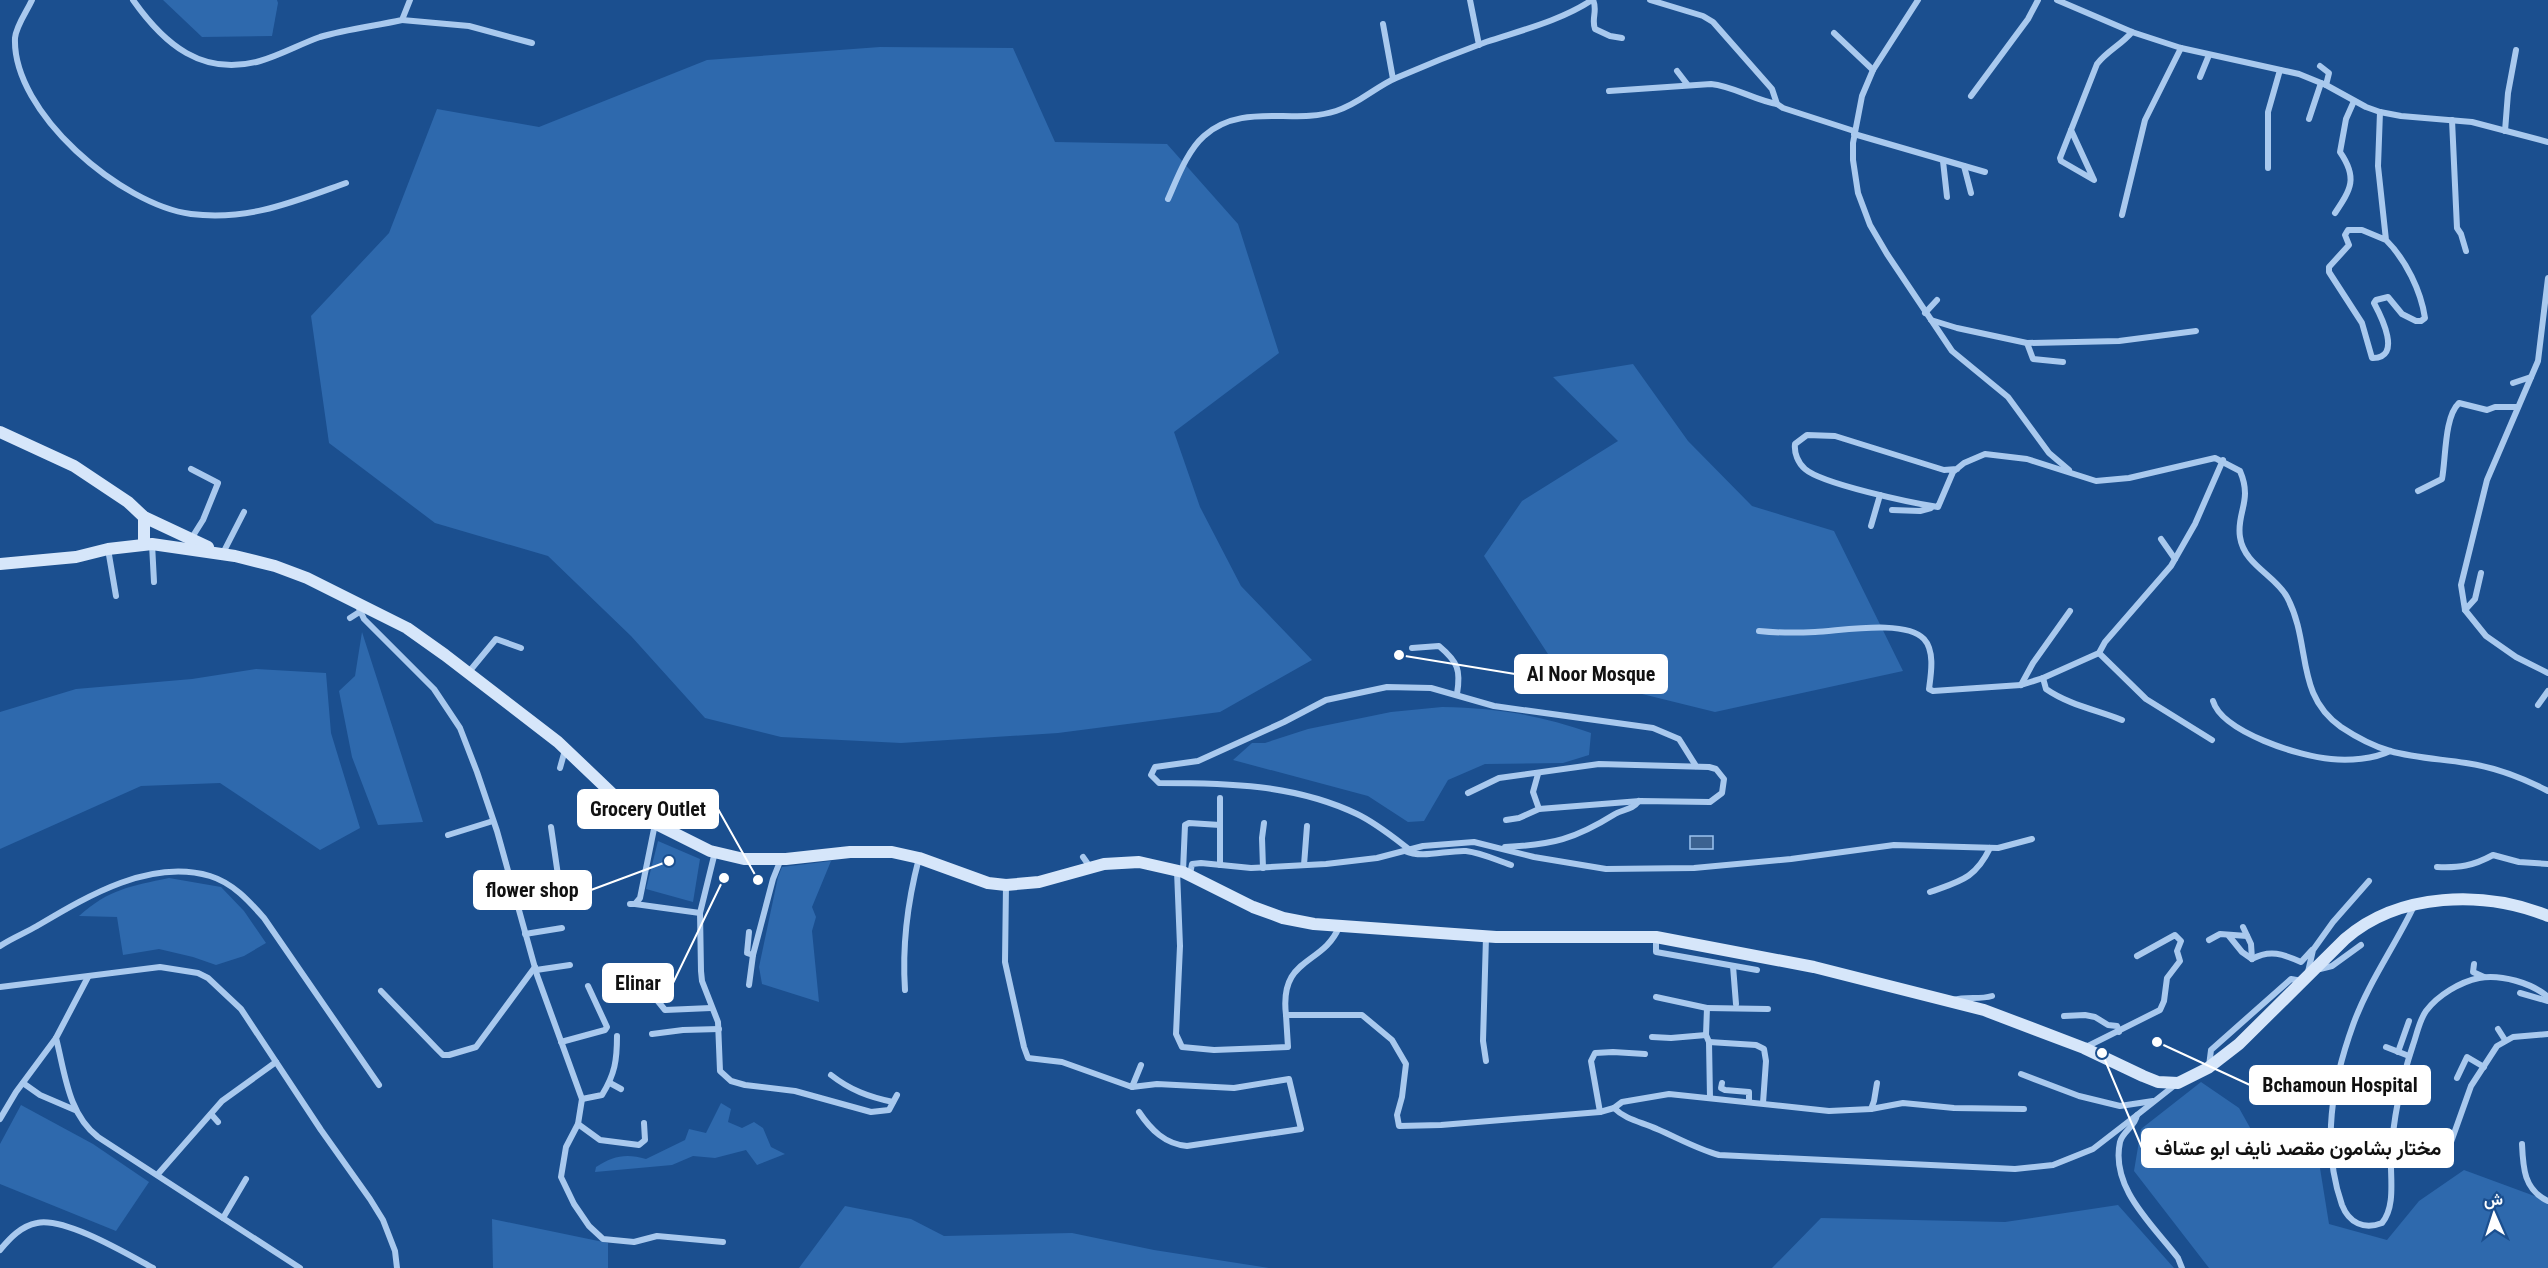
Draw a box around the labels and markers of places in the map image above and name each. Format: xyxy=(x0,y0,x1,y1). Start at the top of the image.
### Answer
callout: Al Noor Mosque xyxy=(1515,655,1667,693)
callout: Grocery Outlet xyxy=(578,790,718,828)
callout: flower shop xyxy=(474,871,591,909)
callout: Elinar xyxy=(603,964,673,1002)
callout: Bchamoun Hospital xyxy=(2250,1066,2430,1104)
callout: مختار بشامون مقصد نايف ابو عسّاف xyxy=(2142,1129,2453,1167)

